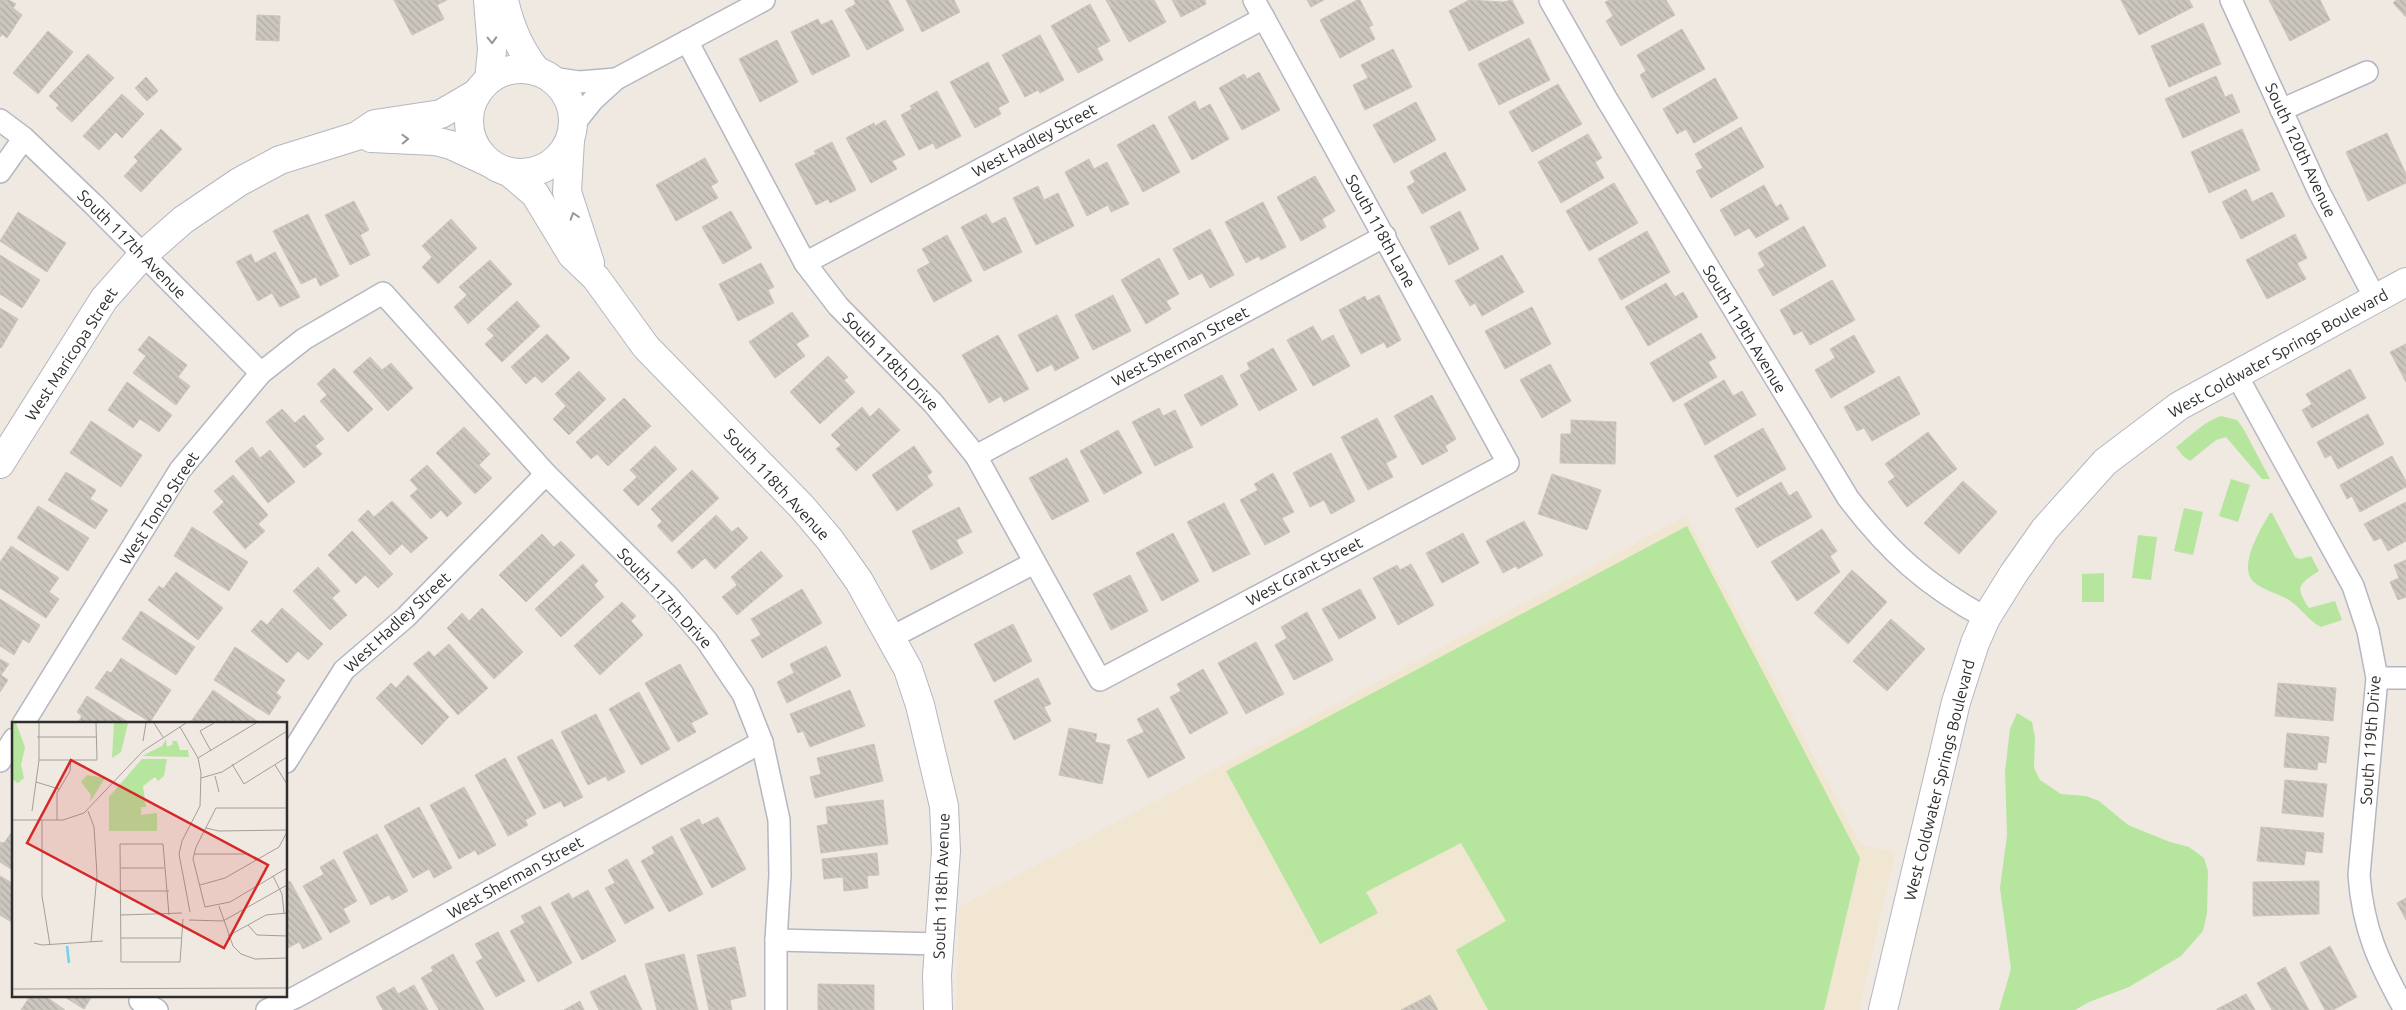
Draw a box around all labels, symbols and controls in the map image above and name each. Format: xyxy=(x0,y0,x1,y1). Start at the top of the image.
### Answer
one-way arrow xyxy=(486,36,497,44)
street label: South 120th Avenue xyxy=(2262,80,2340,220)
street label: West Hadley Street xyxy=(969,99,1100,180)
one-way arrow xyxy=(402,133,410,144)
street label: South 118th Lane xyxy=(1342,171,1420,291)
street label: South 117th Avenue xyxy=(74,186,190,302)
one-way arrow xyxy=(570,212,580,220)
street label: South 119th Avenue xyxy=(1700,262,1790,396)
street label: West Maricopa Street xyxy=(21,283,121,424)
street label: West Coldwater Springs Boulevard xyxy=(2165,285,2391,421)
street label: West Sherman Street xyxy=(1109,302,1252,390)
street label: South 118th Drive xyxy=(839,308,943,414)
street label: South 118th Avenue xyxy=(721,424,833,544)
street label: West Tonto Street xyxy=(116,448,203,568)
street label: West Grant Street xyxy=(1243,532,1366,609)
street label: South 117th Drive xyxy=(614,544,716,652)
street label: West Hadley Street xyxy=(340,568,454,676)
street label: West Coldwater Springs Boulevard xyxy=(1900,657,1978,903)
street label: South 119th Drive xyxy=(2356,675,2384,805)
inset map xyxy=(12,722,288,998)
street label: South 118th Avenue xyxy=(929,813,953,959)
street label: West Sherman Street xyxy=(444,832,587,922)

